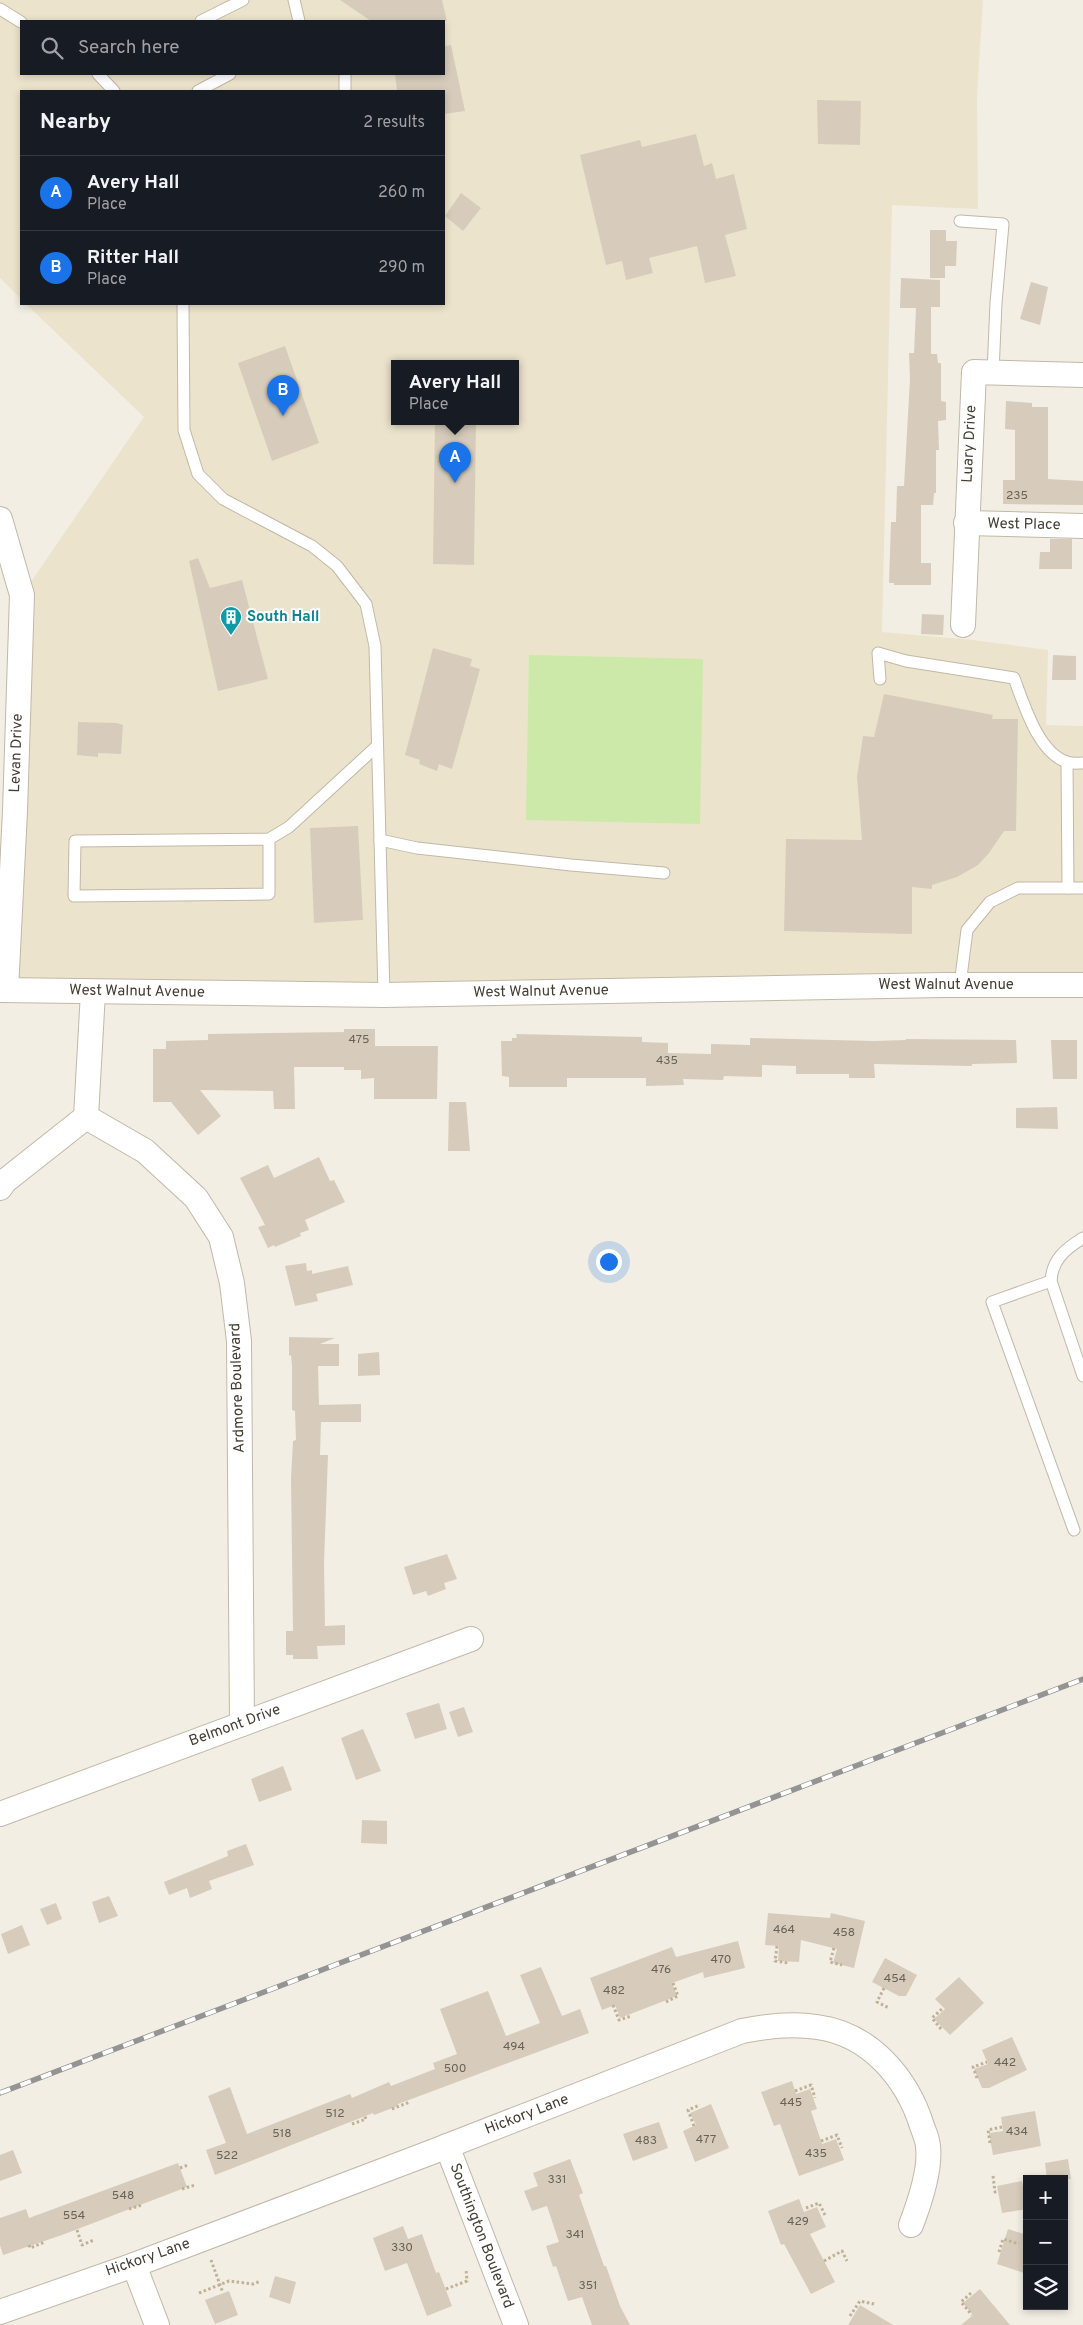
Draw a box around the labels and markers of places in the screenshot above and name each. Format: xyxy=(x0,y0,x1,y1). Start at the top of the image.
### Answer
pin: B xyxy=(267,375,299,416)
pin: A xyxy=(439,442,471,483)
building icon: South Hall xyxy=(219,605,243,636)
place label: South Hall xyxy=(247,608,319,627)

